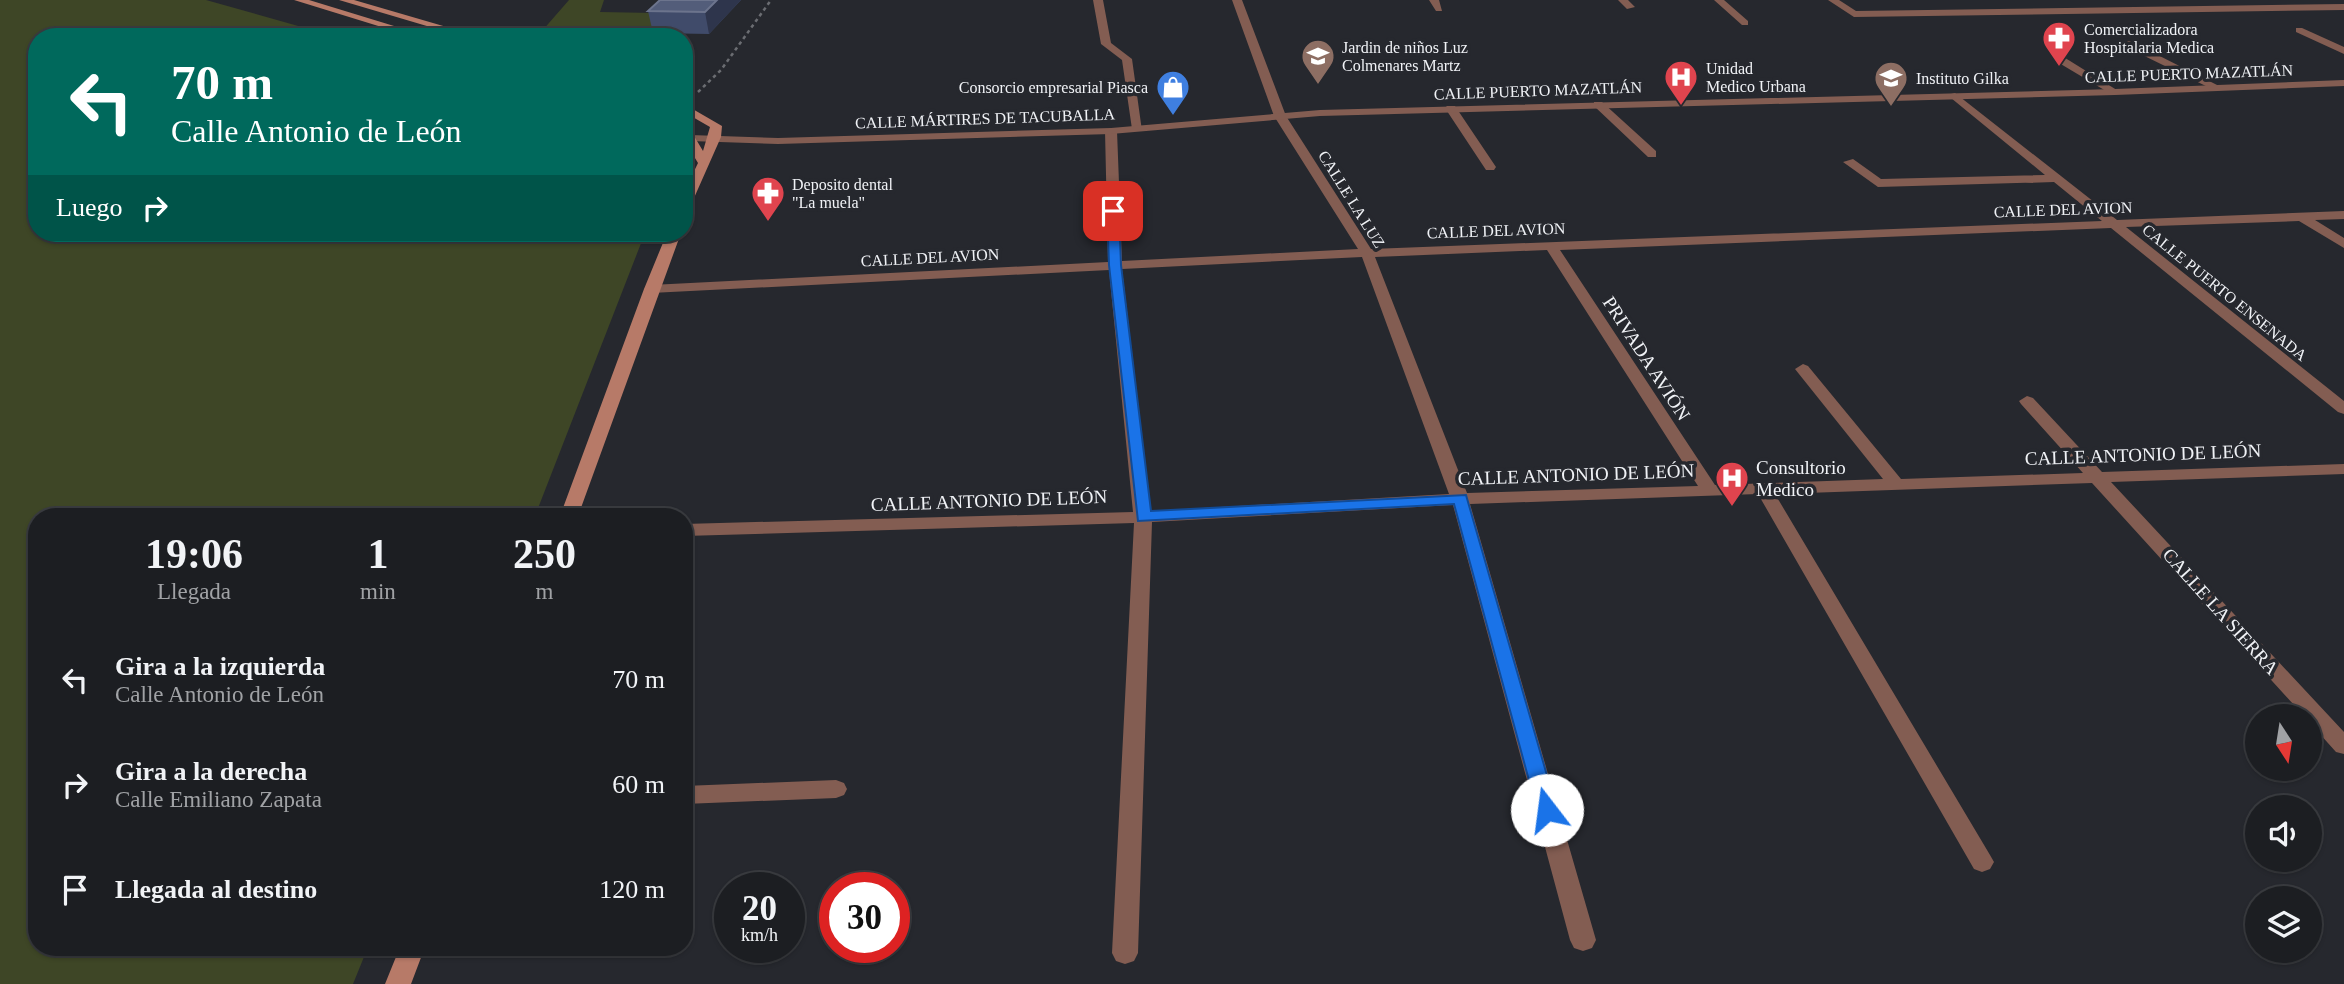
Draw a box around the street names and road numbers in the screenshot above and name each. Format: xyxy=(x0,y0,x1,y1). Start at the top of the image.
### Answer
street label: CALLE PUERTO MAZATLÁN xyxy=(2084,60,2294,86)
street label: CALLE PUERTO MAZATLÁN xyxy=(1433,77,1643,103)
street label: CALLE MÁRTIRES DE TACUBALLA xyxy=(855,104,1116,132)
street label: CALLE LA LUZ xyxy=(1315,148,1388,251)
street label: CALLE DEL AVION xyxy=(1993,199,2133,220)
street label: CALLE DEL AVION xyxy=(1426,220,1566,241)
street label: CALLE PUERTO ENSENADA xyxy=(2139,221,2311,364)
street label: CALLE DEL AVION xyxy=(860,245,1000,270)
street label: PRIVADA AVIÓN xyxy=(1599,292,1695,424)
street label: CALLE ANTONIO DE LEÓN xyxy=(2024,440,2262,469)
street label: CALLE ANTONIO DE LEÓN xyxy=(1457,460,1695,489)
street label: CALLE ANTONIO DE LEÓN xyxy=(870,486,1108,515)
street label: CALLE LA SIERRA xyxy=(2158,544,2283,679)

